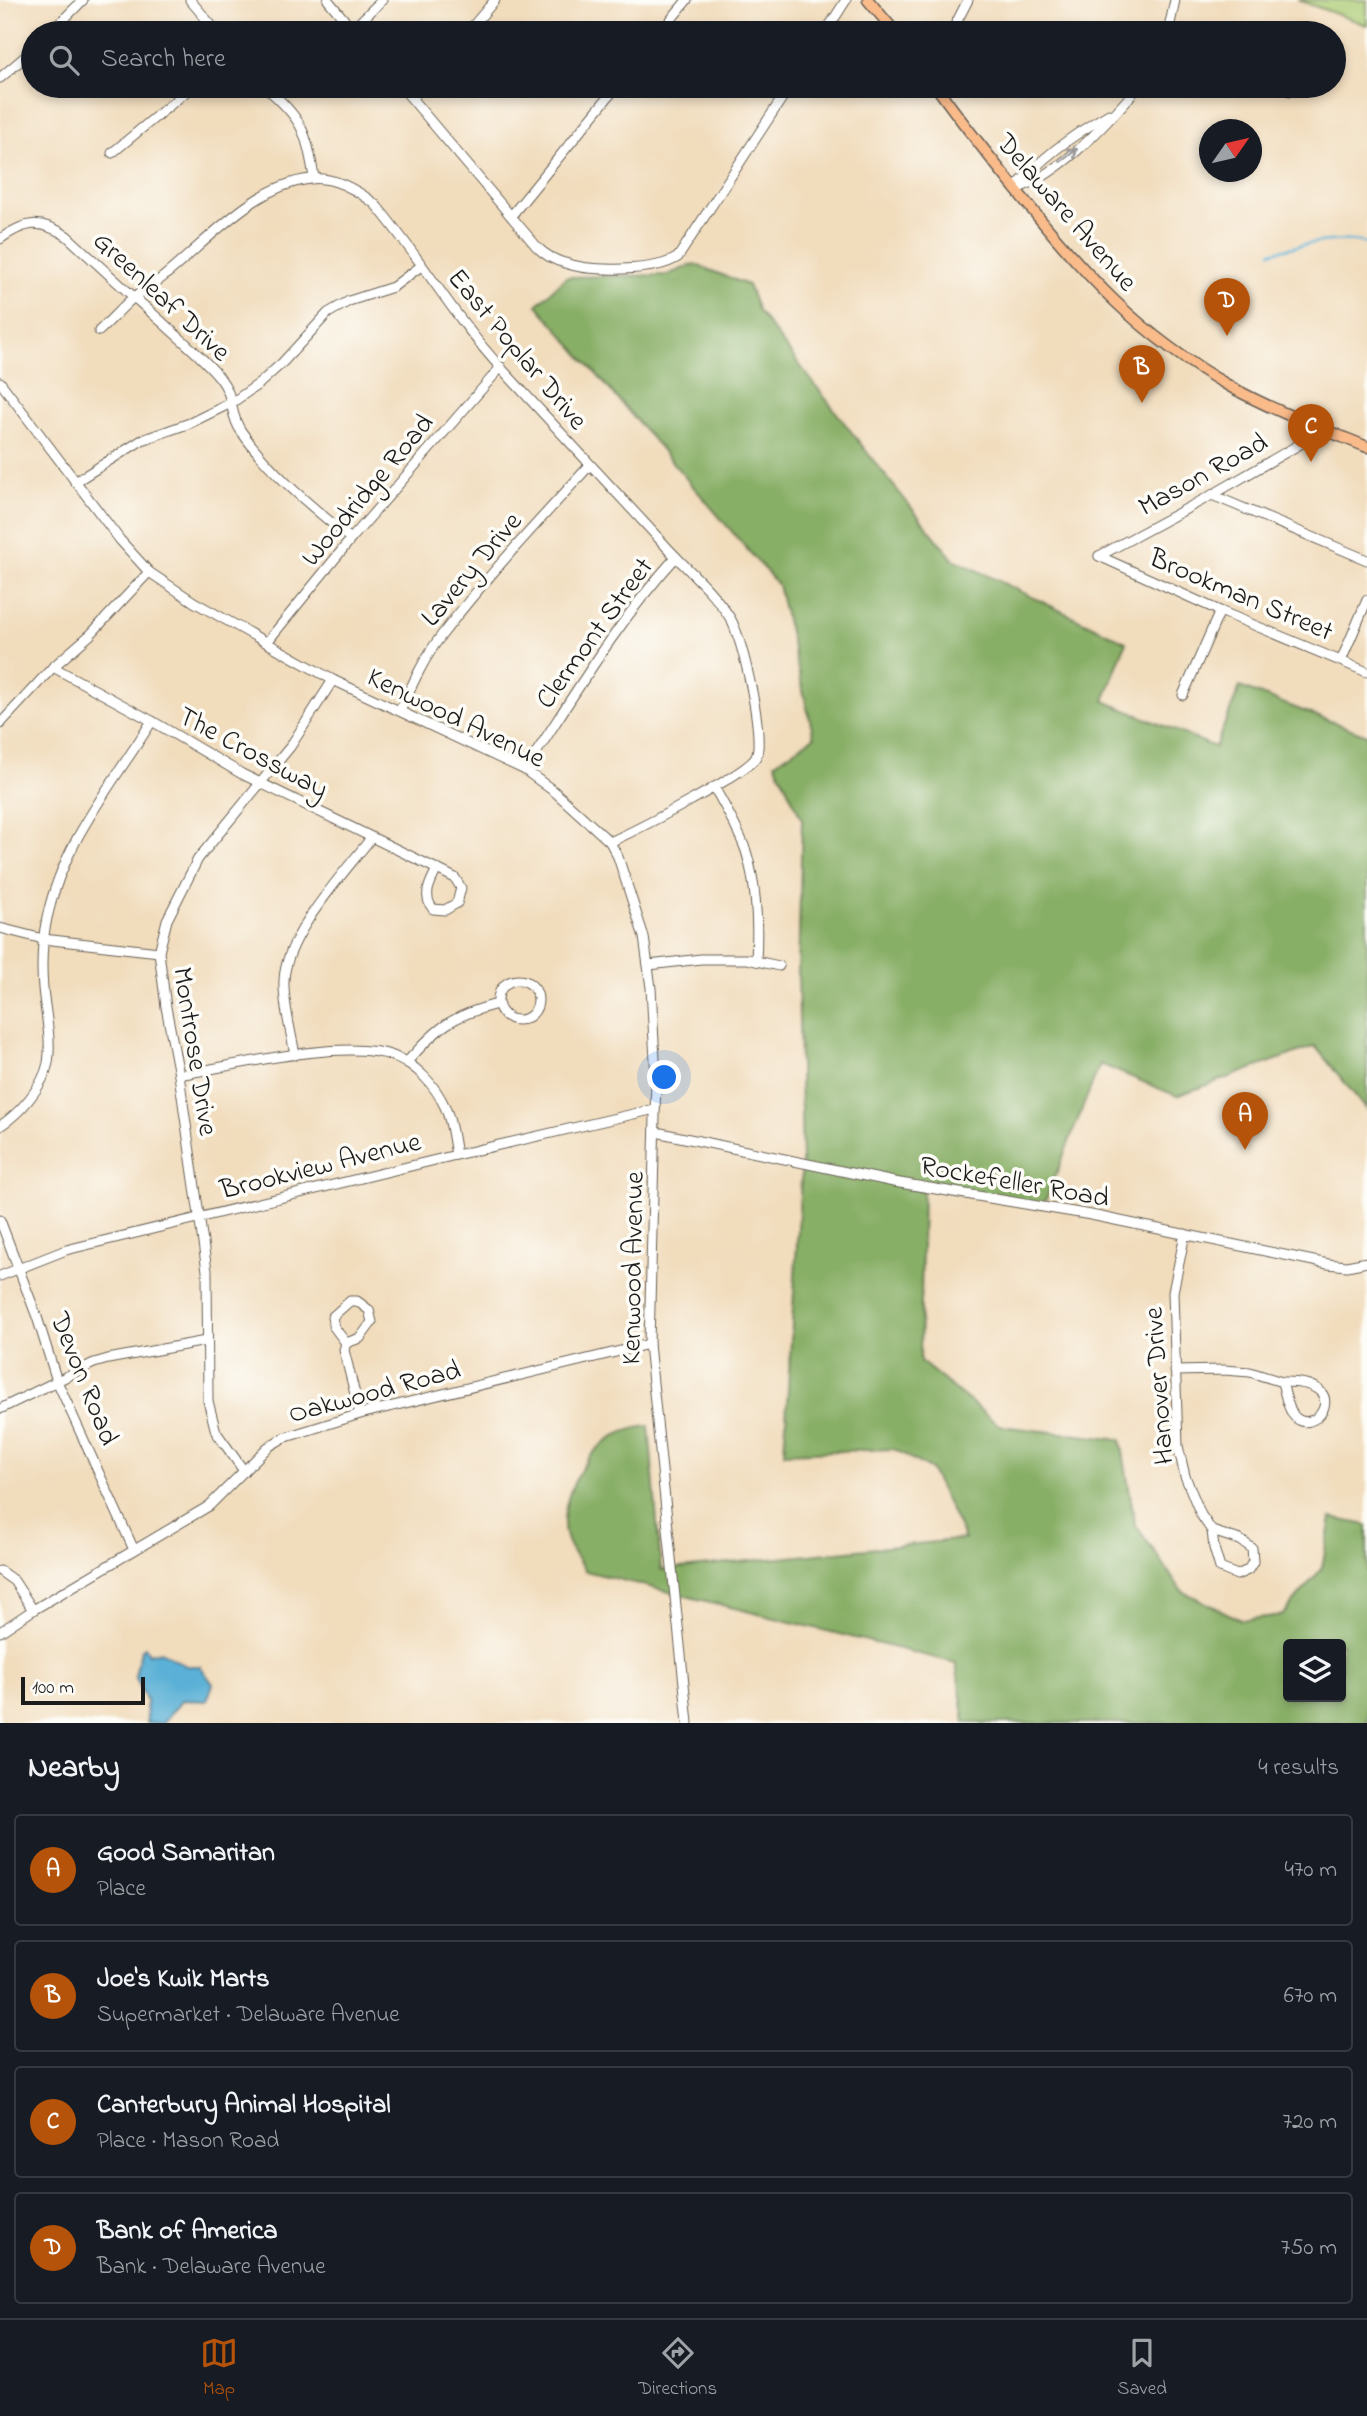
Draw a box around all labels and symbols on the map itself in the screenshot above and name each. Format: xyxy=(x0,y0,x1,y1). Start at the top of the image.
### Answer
north arrow xyxy=(1199,119,1262,182)
street label: Delaware Avenue xyxy=(984,124,1146,302)
one-way arrow xyxy=(1060,147,1078,162)
street label: Greenleaf Drive xyxy=(82,223,239,373)
street label: East Poplar Drive xyxy=(436,260,597,440)
pin: D xyxy=(1204,278,1250,336)
pin: B xyxy=(1119,345,1165,403)
pin: C xyxy=(1288,404,1334,462)
street label: Woodridge Road xyxy=(292,405,445,577)
street label: Mason Road xyxy=(1131,423,1276,529)
street label: Lavery Drive xyxy=(412,503,533,637)
street label: Brookman Street xyxy=(1141,539,1339,653)
street label: Clermont Street xyxy=(527,550,665,718)
street label: Kenwood Avenue xyxy=(359,658,552,780)
street label: The Crossway xyxy=(170,697,335,811)
street label: Montrose Drive xyxy=(160,964,227,1139)
your location xyxy=(647,1060,681,1094)
pin: A xyxy=(1222,1092,1268,1150)
street label: Brookview Avenue xyxy=(215,1123,426,1212)
street label: Rockefeller Road xyxy=(917,1147,1112,1220)
street label: Kenwood Avenue xyxy=(612,1170,657,1365)
street label: Hanover Drive xyxy=(1134,1305,1186,1466)
street label: Devon Road xyxy=(37,1306,128,1452)
street label: Oakwood Road xyxy=(284,1351,466,1436)
scale bar xyxy=(21,1674,145,1706)

